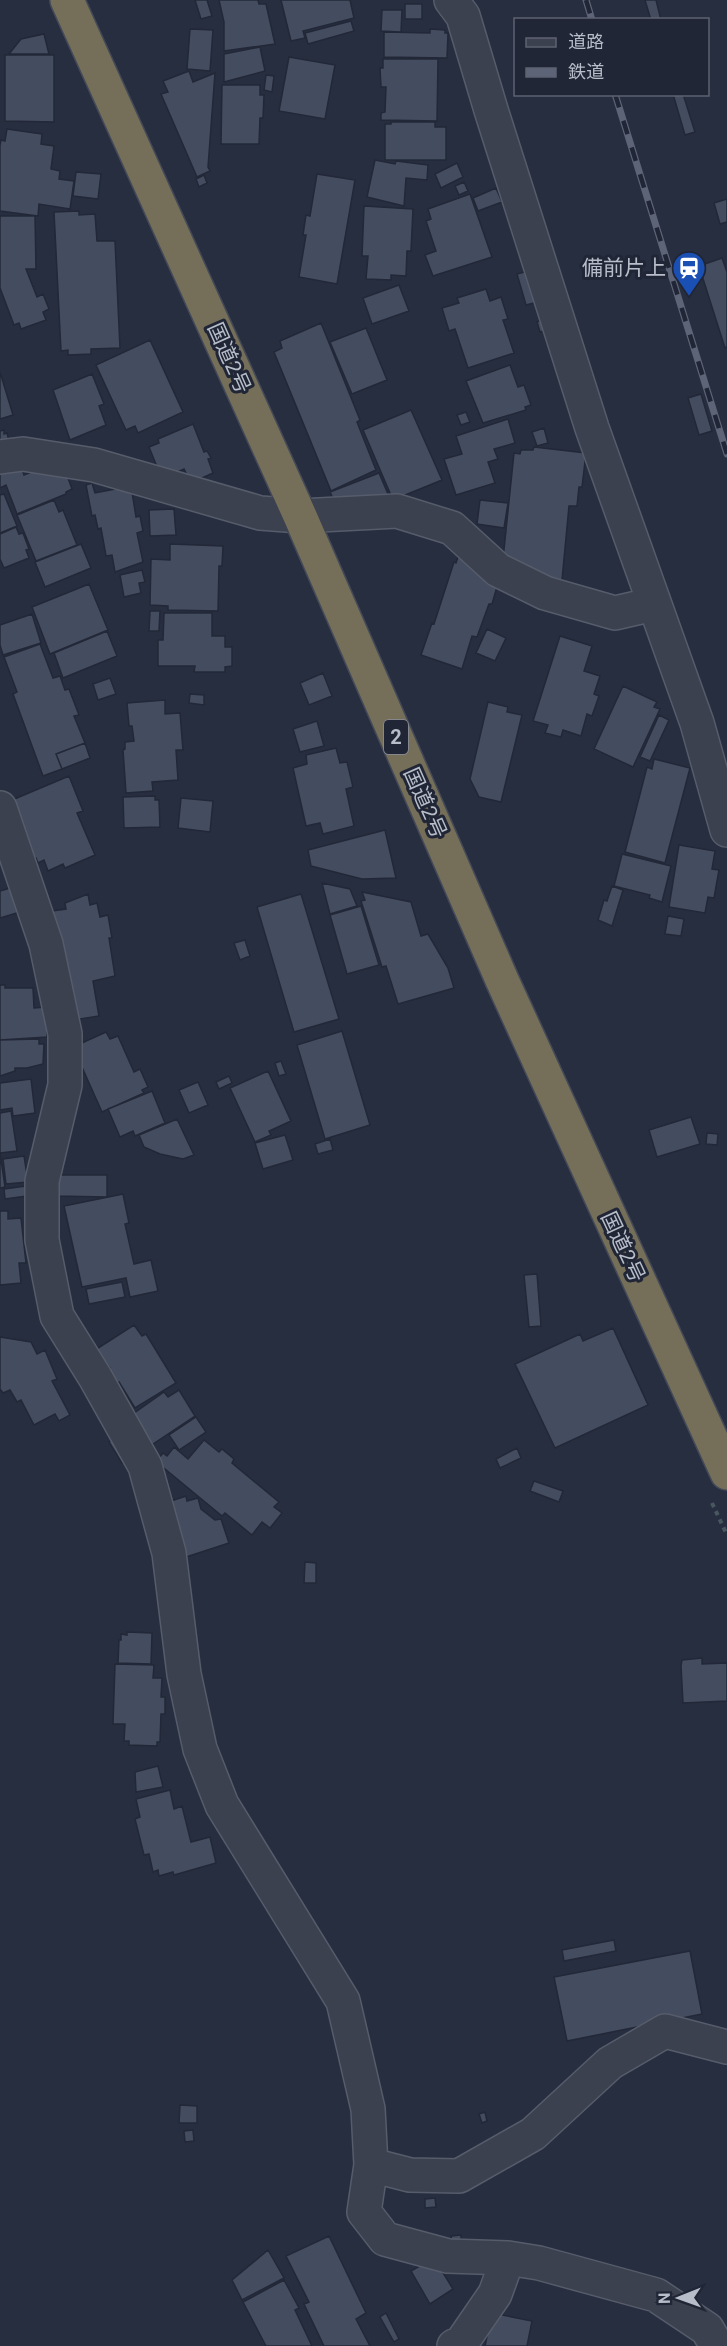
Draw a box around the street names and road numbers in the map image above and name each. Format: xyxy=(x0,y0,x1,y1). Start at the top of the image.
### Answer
street label: 国道2号 xyxy=(203,319,255,397)
road number: 2 xyxy=(384,720,408,754)
street label: 国道2号 xyxy=(399,764,451,842)
street label: 国道2号 xyxy=(596,1208,650,1286)

